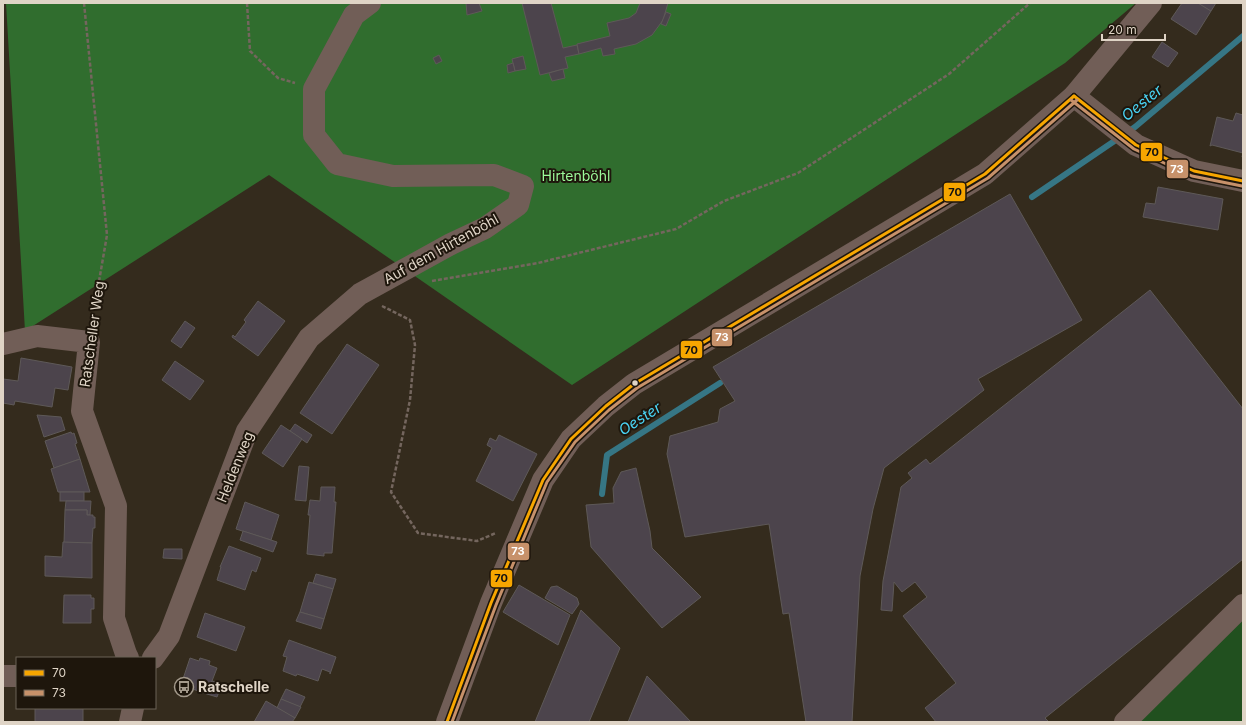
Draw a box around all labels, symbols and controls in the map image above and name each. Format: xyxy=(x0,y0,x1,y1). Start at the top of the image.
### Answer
scale bar xyxy=(1102,16,1165,42)
text: 20 m xyxy=(1108,22,1137,37)
water label: Oester xyxy=(1117,80,1166,125)
line badge: 70 xyxy=(1140,142,1163,162)
text: 70 xyxy=(1145,145,1159,159)
line badge: 73 xyxy=(1166,159,1189,179)
text: 73 xyxy=(1170,162,1184,176)
park label: Hirtenböhl xyxy=(542,167,610,184)
line badge: 70 xyxy=(943,182,966,202)
text: 70 xyxy=(948,185,962,199)
street label: Auf dem Hirtenböhl xyxy=(380,210,501,287)
street label: Ratscheller Weg xyxy=(76,280,107,388)
line badge: 73 xyxy=(711,328,733,347)
text: 73 xyxy=(715,330,729,344)
line badge: 70 xyxy=(680,340,703,359)
text: 70 xyxy=(684,343,698,357)
unlabelled marker xyxy=(630,378,640,388)
water label: Oester xyxy=(615,398,665,439)
street label: Heldenweg xyxy=(213,429,256,505)
line badge: 73 xyxy=(507,542,530,561)
text: 73 xyxy=(511,544,525,558)
line badge: 70 xyxy=(490,569,513,588)
text: 70 xyxy=(494,571,508,585)
legend xyxy=(16,657,156,709)
text: 70 xyxy=(52,665,66,680)
bus stop icon: Ratschelle xyxy=(173,676,195,698)
place label: Ratschelle xyxy=(198,678,269,695)
text: 73 xyxy=(52,685,66,700)

